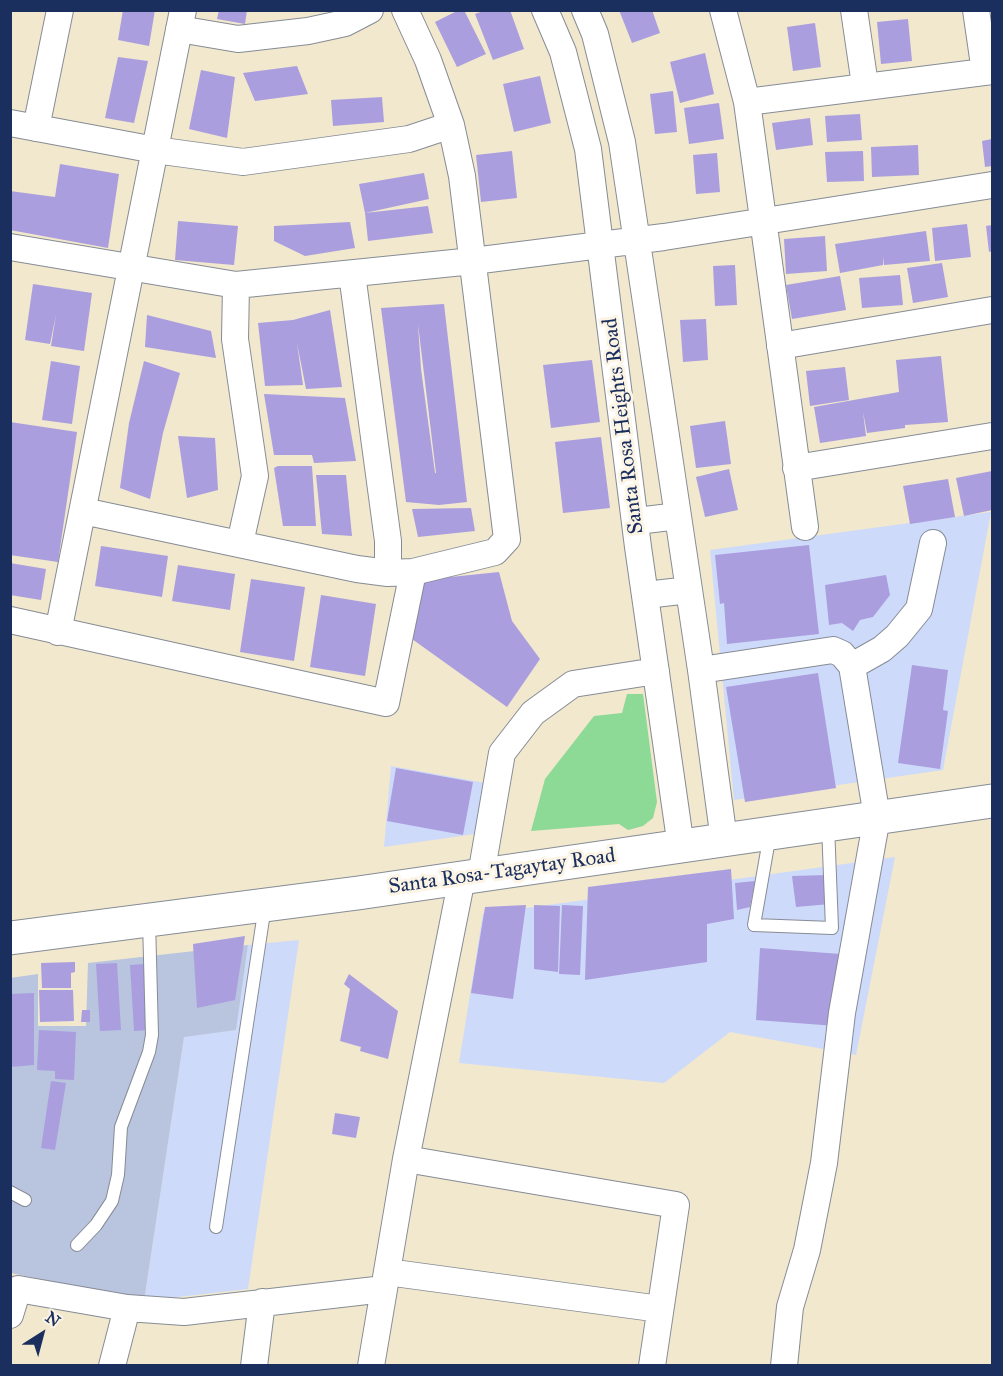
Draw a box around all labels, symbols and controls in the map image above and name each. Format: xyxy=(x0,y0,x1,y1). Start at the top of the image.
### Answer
street label: Santa Rosa Heights Road xyxy=(598,316,650,536)
street label: Santa Rosa-Tagaytay Road xyxy=(387,844,617,900)
north arrow xyxy=(12,1304,72,1364)
text: N xyxy=(42,1307,64,1331)

